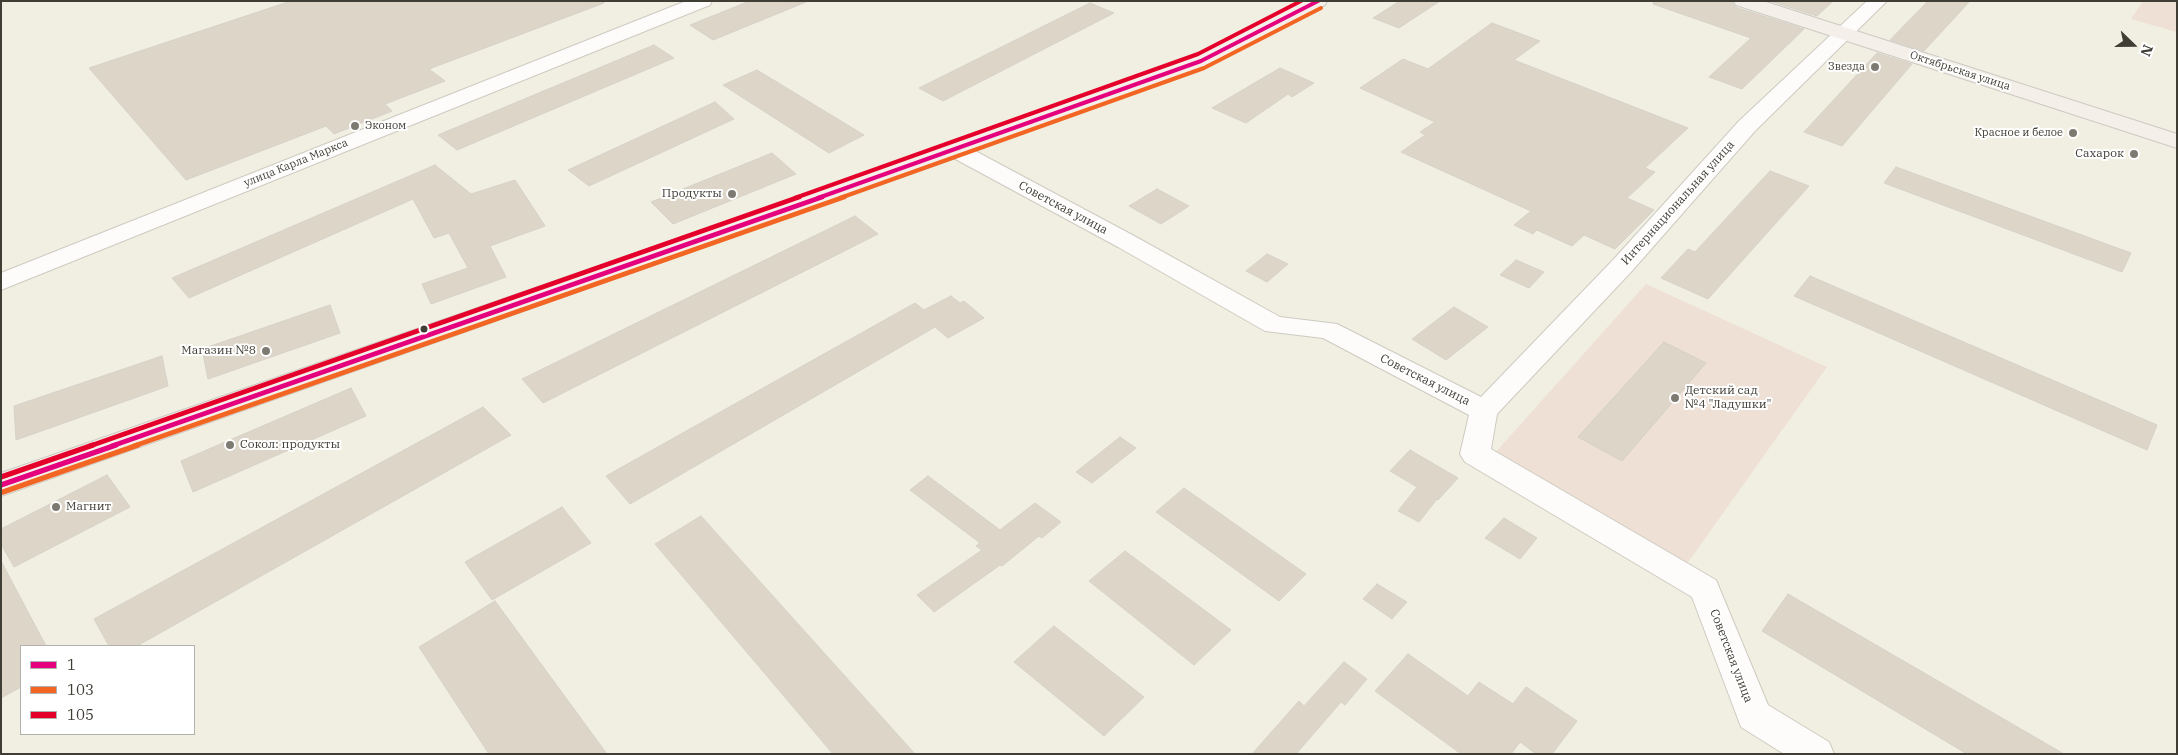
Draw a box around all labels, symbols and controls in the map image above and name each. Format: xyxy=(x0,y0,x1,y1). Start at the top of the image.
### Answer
north arrow xyxy=(2108,20,2158,70)
text: N xyxy=(2136,42,2157,59)
street label: Октябрьская улица xyxy=(1908,49,2012,93)
place label: Звезда xyxy=(1828,60,1865,74)
marker: Звезда xyxy=(1869,61,1881,73)
place label: Эконом xyxy=(365,119,406,133)
marker: Эконом xyxy=(349,120,361,132)
place label: Красное и белое xyxy=(1974,126,2063,140)
marker: Красное и белое xyxy=(2067,127,2079,139)
street label: улица Карла Маркса xyxy=(242,136,350,190)
street label: Интернациональная улица xyxy=(1618,138,1738,268)
place label: Сахарок xyxy=(2075,147,2124,161)
marker: Сахарок xyxy=(2128,148,2140,160)
street label: Советская улица xyxy=(1016,178,1110,238)
place label: Продукты xyxy=(662,187,722,201)
marker: Продукты xyxy=(726,188,738,200)
unlabelled marker xyxy=(419,324,429,334)
place label: Магазин №8 xyxy=(181,344,256,358)
marker: Магазин №8 xyxy=(260,345,272,357)
street label: Советская улица xyxy=(1378,351,1472,409)
place label: Детский сад №4 "Ладушки" xyxy=(1685,384,1772,412)
marker: Детский сад №4 "Ладушки" xyxy=(1669,392,1681,404)
place label: Сокол: продукты xyxy=(240,438,340,452)
marker: Сокол: продукты xyxy=(224,439,236,451)
place label: Магнит xyxy=(66,500,111,514)
marker: Магнит xyxy=(50,501,62,513)
street label: Советская улица xyxy=(1707,607,1755,705)
legend xyxy=(20,645,195,735)
text: 1 xyxy=(67,655,76,674)
text: 103 xyxy=(67,680,94,699)
text: 105 xyxy=(67,705,94,724)

